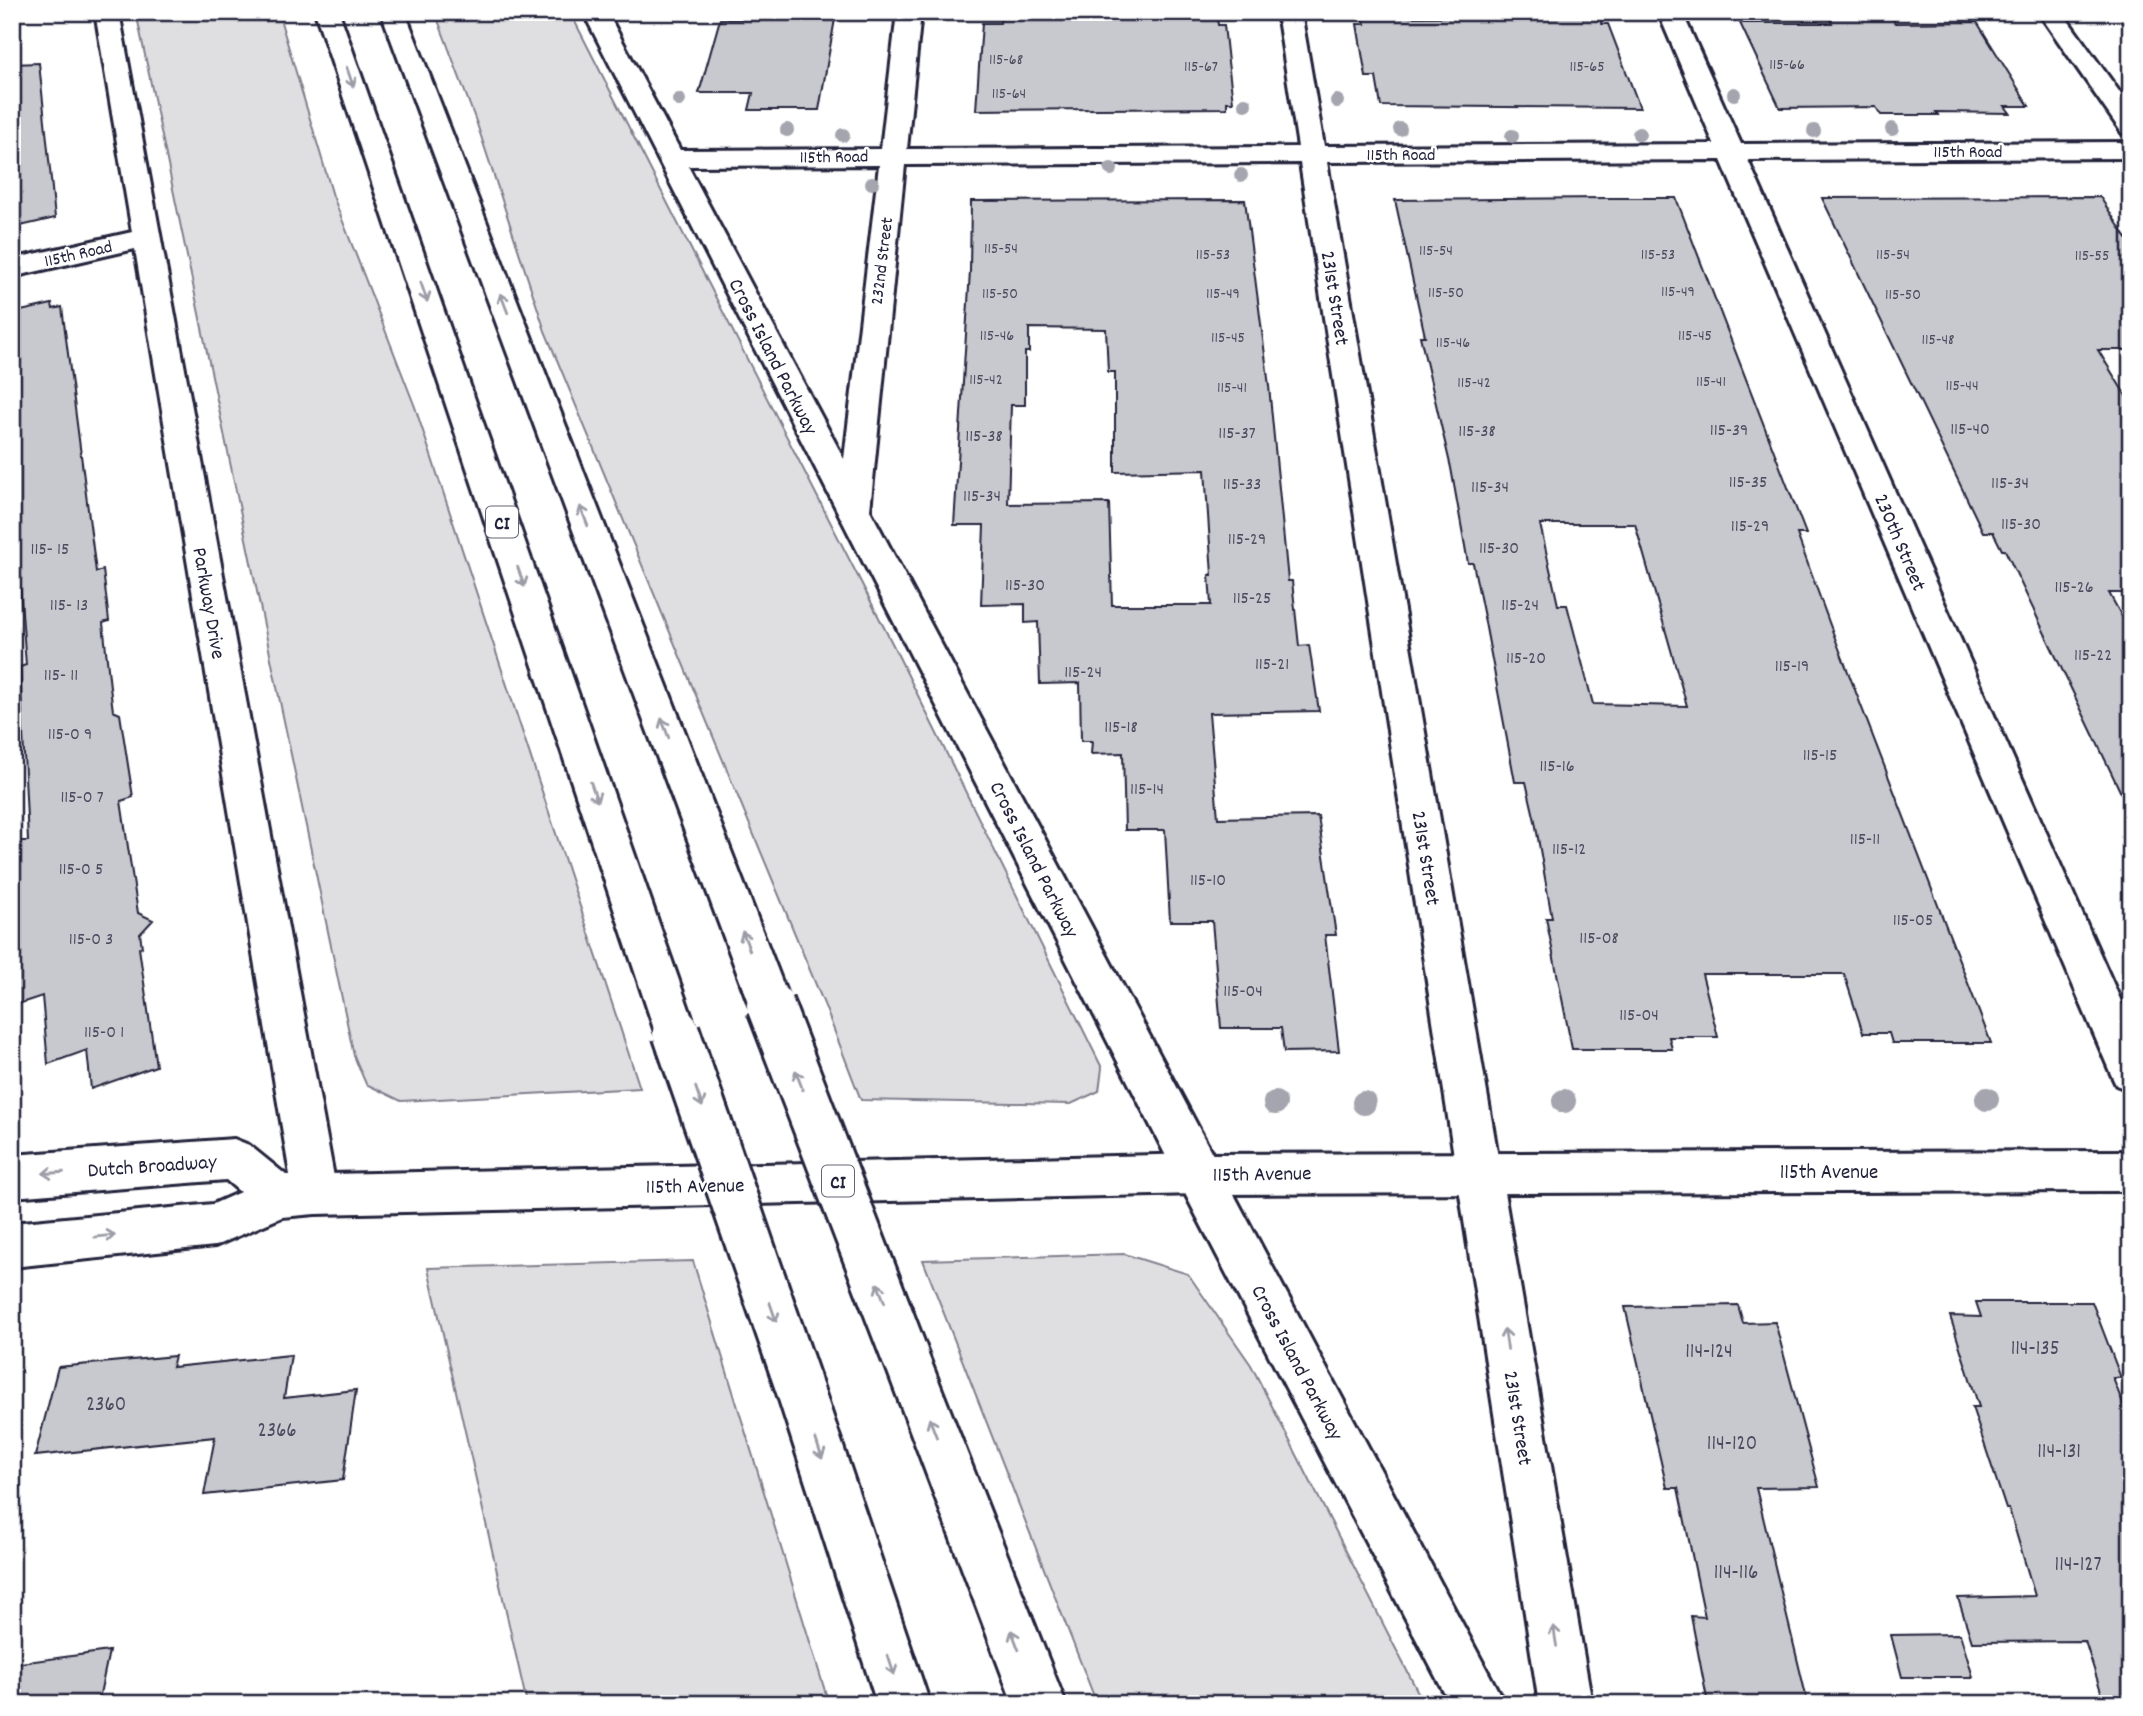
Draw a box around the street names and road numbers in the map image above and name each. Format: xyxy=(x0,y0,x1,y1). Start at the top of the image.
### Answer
street label: 115th Road xyxy=(1934,141,2002,166)
street label: 115th Road xyxy=(1367,144,1435,169)
street label: 115th Road xyxy=(799,145,869,172)
street label: 232nd Street xyxy=(866,216,901,307)
street label: 115th Road xyxy=(42,236,115,275)
street label: 231st Street xyxy=(1311,249,1355,348)
street label: Cross Island Parkway xyxy=(719,274,824,441)
street label: 230th Street xyxy=(1864,490,1932,597)
road number: CI xyxy=(486,506,518,538)
street label: Parkway Drive xyxy=(182,545,232,662)
street label: Cross Island Parkway xyxy=(980,777,1085,944)
street label: 231st Street xyxy=(1402,809,1446,908)
street label: Dutch Broadway xyxy=(87,1148,218,1187)
street label: 115th Avenue xyxy=(1780,1159,1878,1189)
street label: 115th Avenue xyxy=(1213,1160,1312,1192)
road number: CI xyxy=(822,1166,854,1196)
street label: 115th Avenue xyxy=(646,1172,745,1204)
street label: Cross Island Parkway xyxy=(1242,1280,1349,1447)
street label: 231st Street xyxy=(1494,1369,1538,1468)

